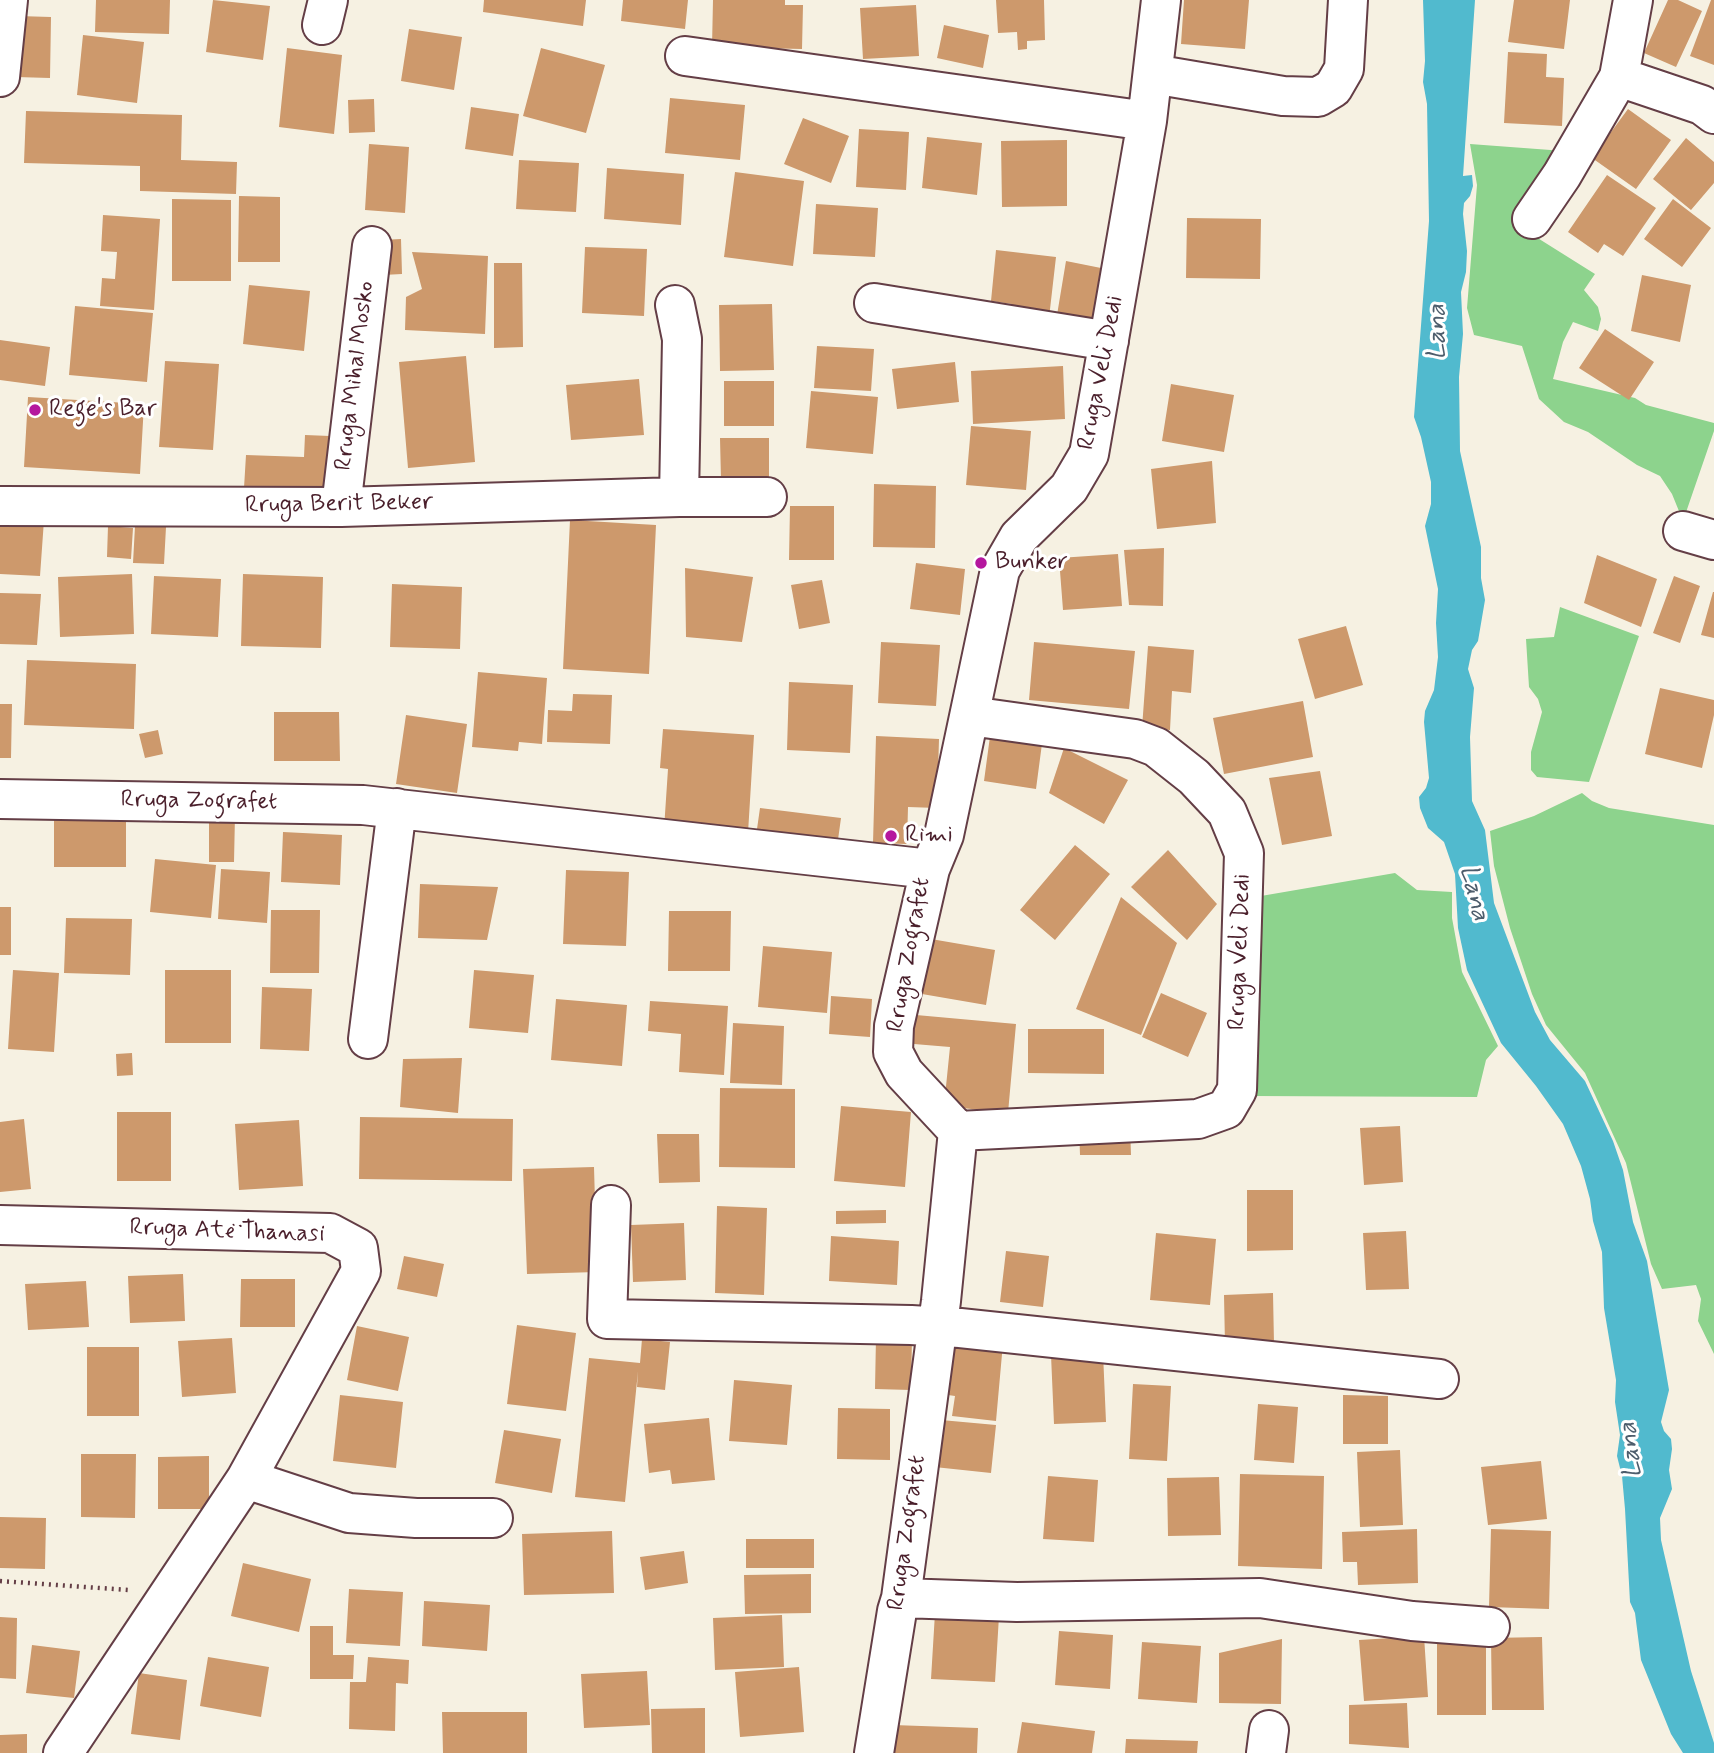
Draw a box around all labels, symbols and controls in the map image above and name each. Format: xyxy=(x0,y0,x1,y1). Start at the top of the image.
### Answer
street label: Rruga Mihal Mosko xyxy=(330,280,382,472)
street label: Rruga Veli Dedi xyxy=(1073,293,1131,453)
water label: Lana xyxy=(1423,304,1455,360)
place label: Rege's Bar xyxy=(49,396,157,424)
marker: Rege's Bar xyxy=(27,402,43,418)
street label: Rruga Berit Beker xyxy=(245,489,433,521)
place label: Bunker xyxy=(995,549,1068,577)
marker: Bunker xyxy=(973,555,989,571)
street label: Rruga Zografet xyxy=(120,786,278,818)
place label: Rimi xyxy=(905,822,953,850)
marker: Rimi xyxy=(883,828,899,844)
water label: Lana xyxy=(1451,862,1495,924)
street label: Rruga Veli Dedi xyxy=(1224,873,1258,1031)
street label: Rruga Zografet xyxy=(882,875,938,1035)
street label: Rruga Atë Thanasi xyxy=(129,1214,325,1250)
water label: Lana xyxy=(1614,1421,1650,1479)
street label: Rruga Zografet xyxy=(883,1453,933,1613)

